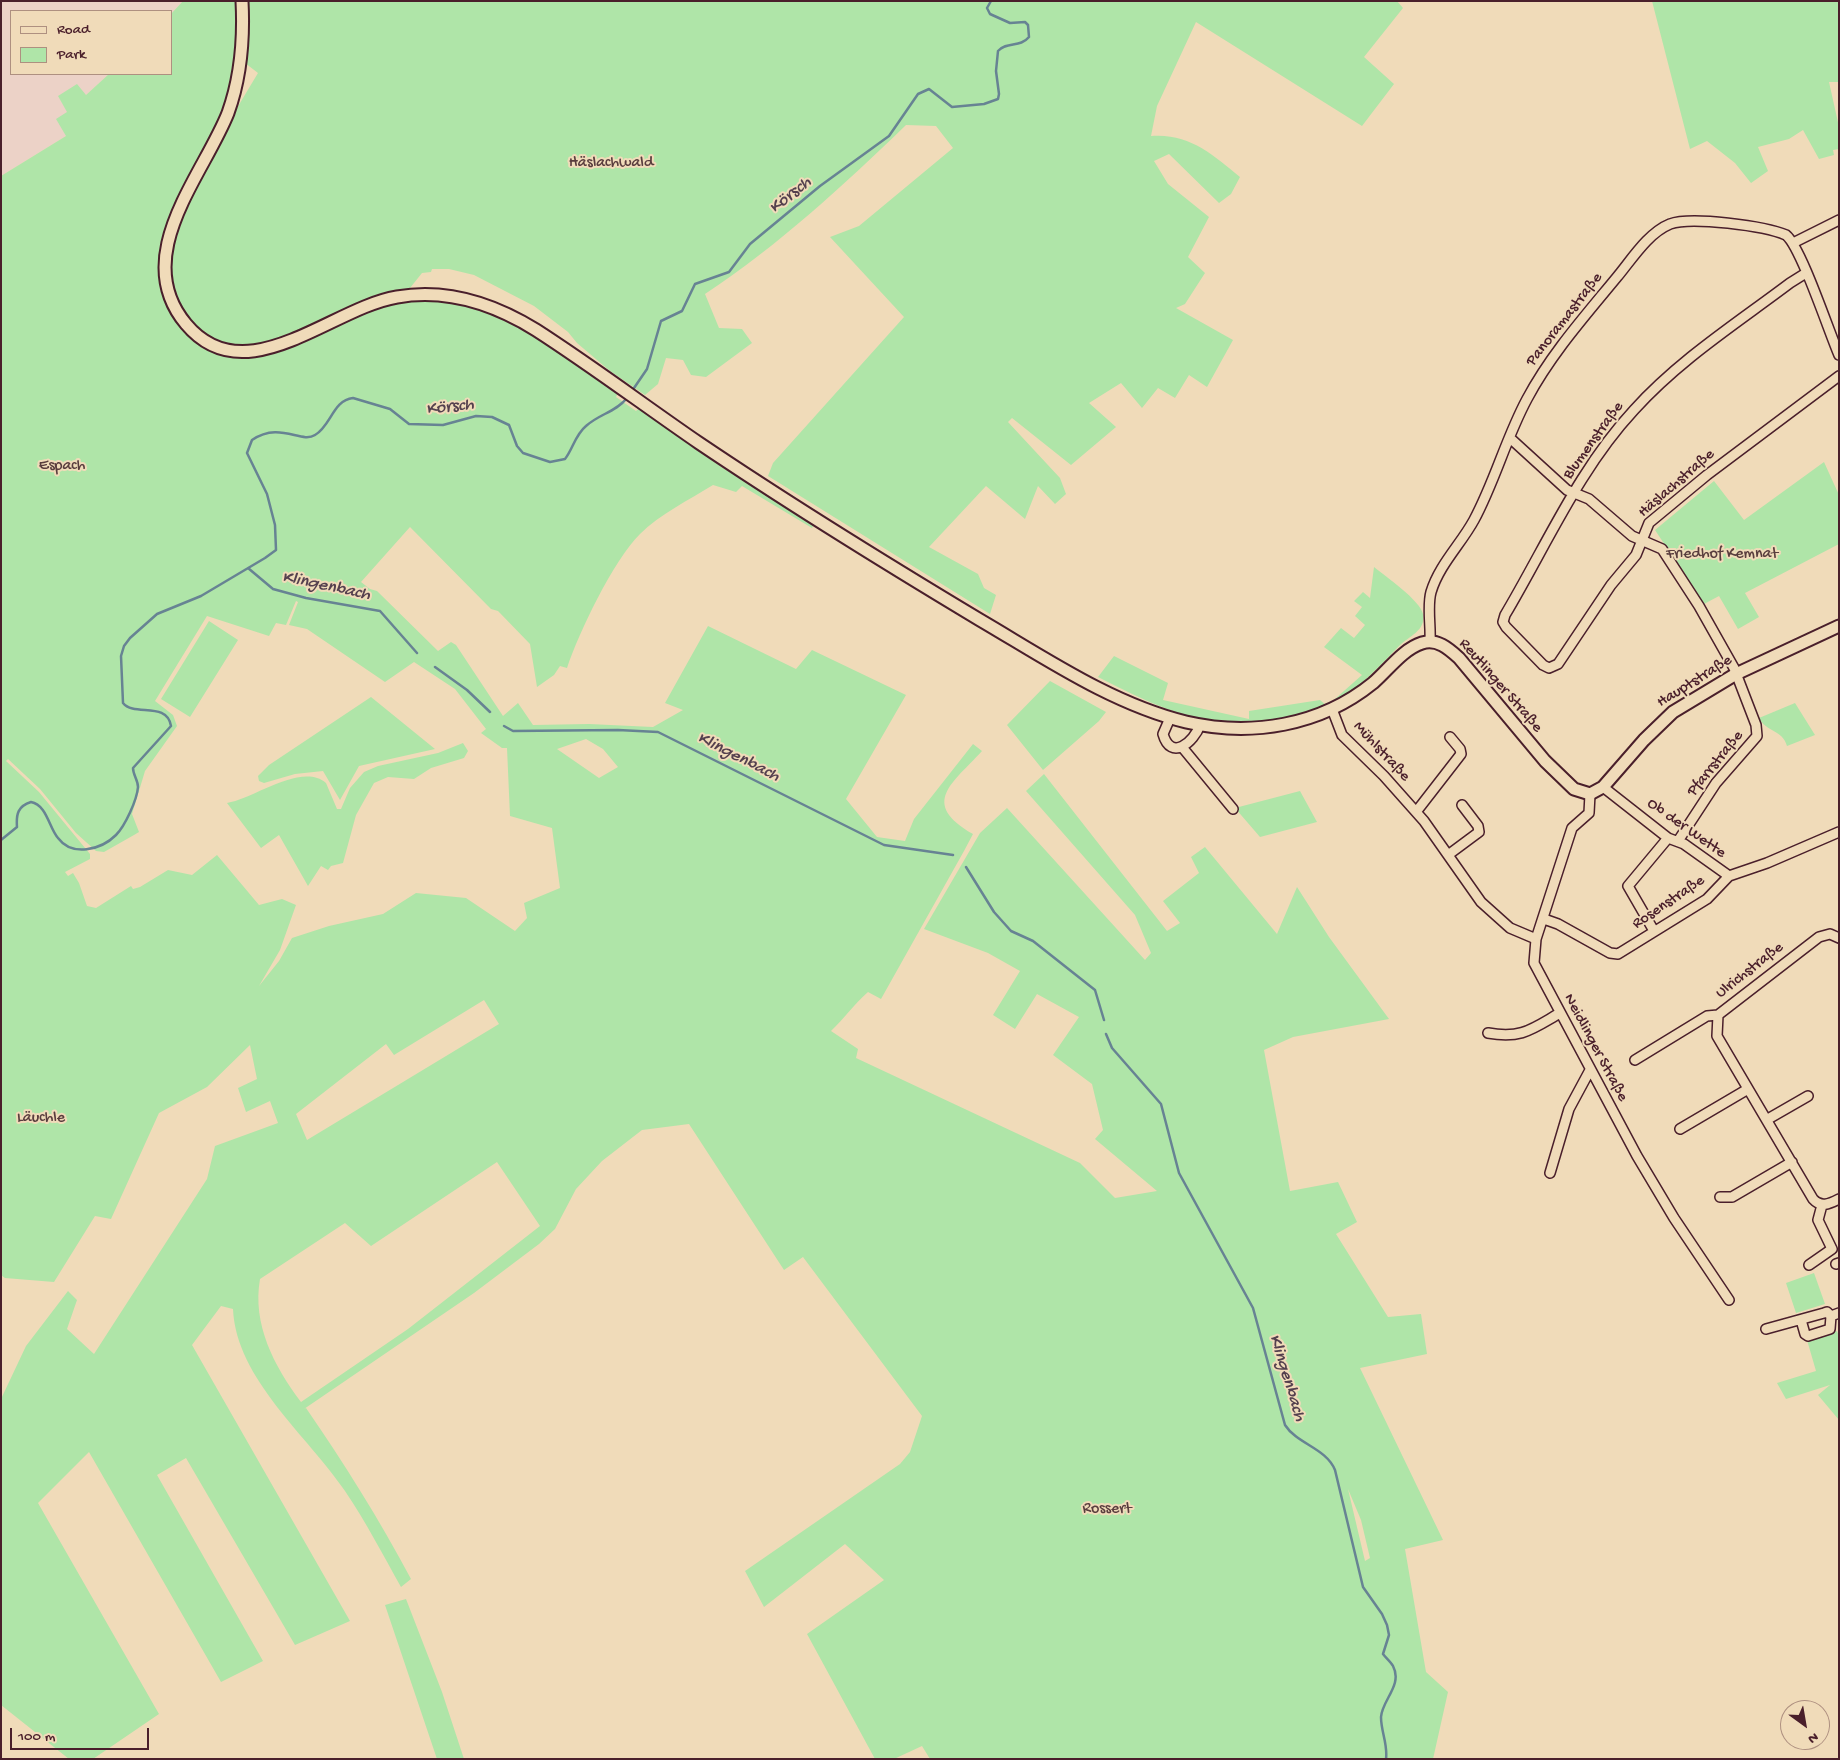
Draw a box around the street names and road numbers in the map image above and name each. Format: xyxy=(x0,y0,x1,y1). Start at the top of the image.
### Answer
street label: Panoramastraße xyxy=(1523,269,1607,371)
street label: Blumenstraße xyxy=(1559,398,1629,484)
street label: Häslachstraße xyxy=(1635,445,1719,523)
street label: Reutlinger Straße xyxy=(1454,635,1546,737)
street label: Hauptstraße xyxy=(1654,651,1736,713)
street label: Mühlstraße xyxy=(1348,718,1414,786)
street label: Pfarrstraße xyxy=(1684,727,1748,801)
street label: Ob der Wette xyxy=(1643,795,1729,863)
street label: Rosenstraße xyxy=(1629,872,1709,934)
street label: Ulrichstraße xyxy=(1712,939,1788,1003)
street label: Neidlinger Straße xyxy=(1558,991,1632,1105)

